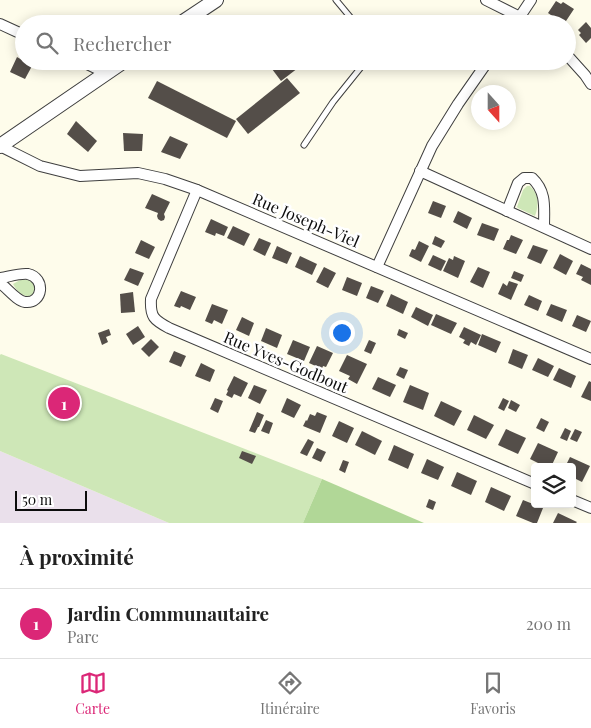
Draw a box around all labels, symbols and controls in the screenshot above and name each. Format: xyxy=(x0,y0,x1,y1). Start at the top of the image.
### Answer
search box xyxy=(15,15,576,70)
icon: search xyxy=(33,29,61,57)
text: Rechercher xyxy=(73,30,172,56)
north arrow xyxy=(471,85,516,130)
street label: Rue Joseph-Viel xyxy=(250,188,363,252)
your location xyxy=(329,320,355,346)
street label: Rue Yves-Godbout xyxy=(221,326,352,397)
pin: 1 xyxy=(48,384,80,422)
map controls xyxy=(531,463,576,508)
button: layers xyxy=(531,463,576,508)
scale bar xyxy=(15,488,88,511)
text: 50 m xyxy=(22,490,52,509)
text: À proximité xyxy=(20,542,134,570)
text: Jardin Communautaire xyxy=(67,600,269,626)
text: 1 xyxy=(33,613,39,634)
text: 200 m xyxy=(526,613,571,634)
text: Parc xyxy=(67,626,99,647)
tab: Carte xyxy=(75,669,110,718)
tab: Itinéraire xyxy=(260,669,320,718)
tab: Favoris xyxy=(470,669,516,718)

